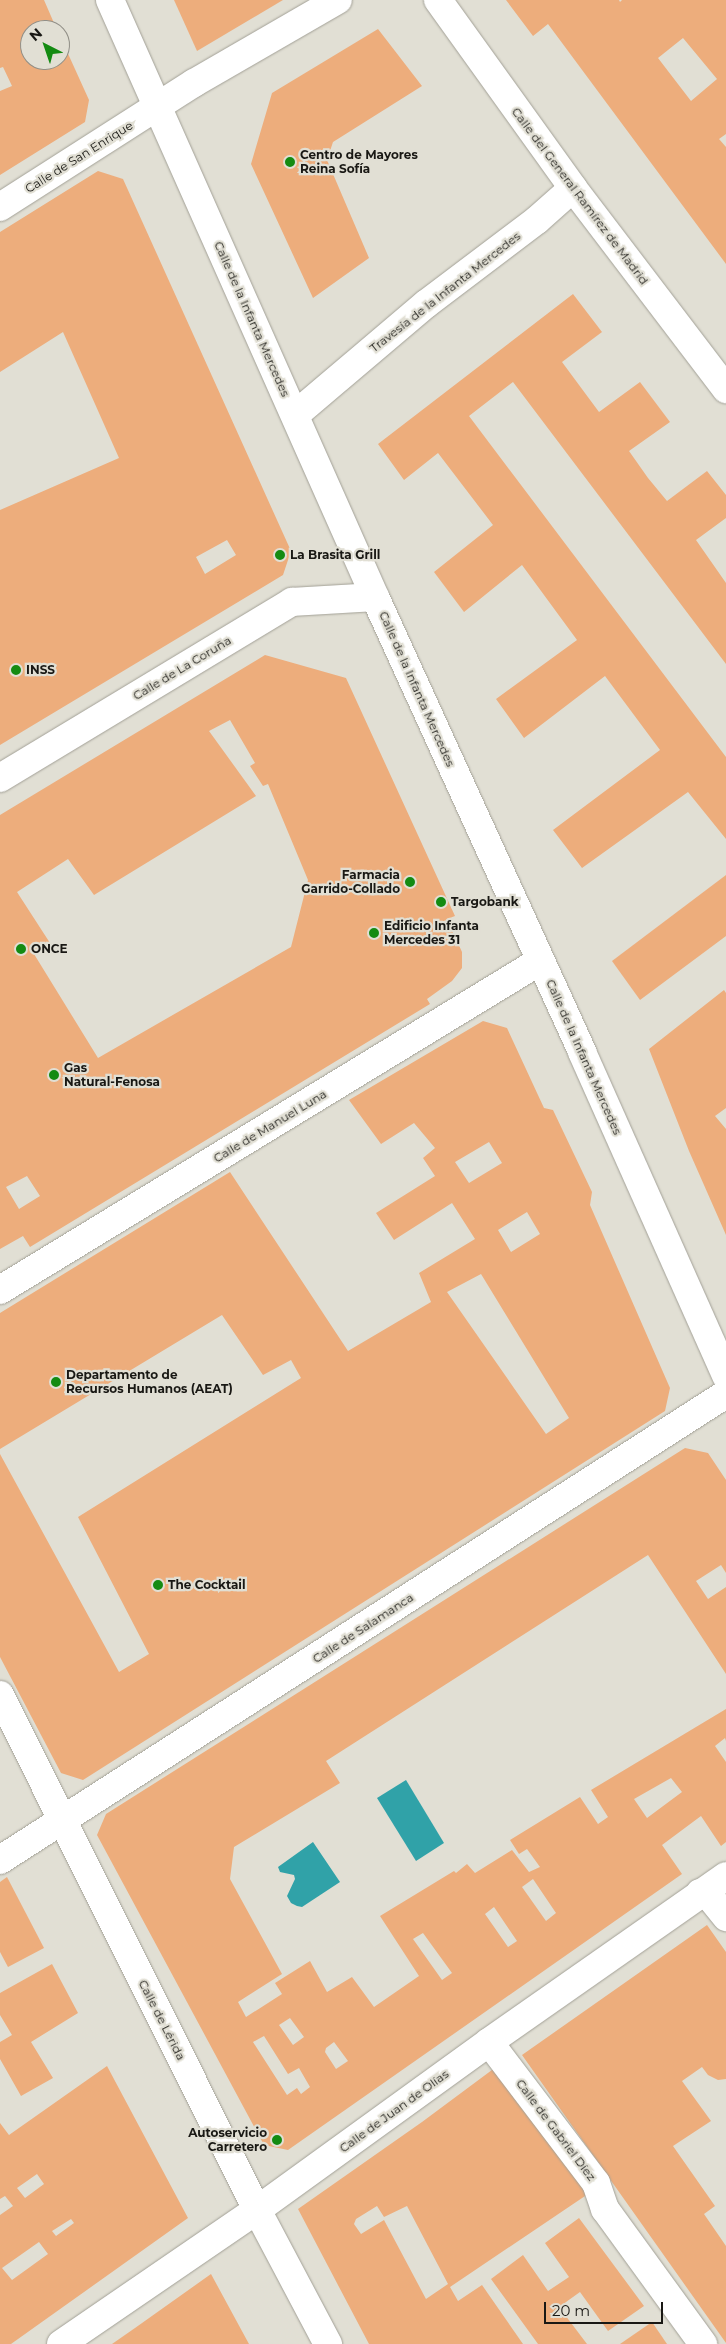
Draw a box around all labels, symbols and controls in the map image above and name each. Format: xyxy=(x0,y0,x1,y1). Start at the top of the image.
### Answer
north arrow xyxy=(20,20,70,70)
text: N xyxy=(26,24,46,45)
street label: Calle del General Ramírez de Madrid xyxy=(509,105,651,287)
street label: Calle de San Enrique xyxy=(23,118,135,196)
place label: Centro de Mayores Reina Sofía xyxy=(300,148,418,176)
marker: Centro de Mayores Reina Sofía xyxy=(284,156,296,168)
street label: Travesía de la Infanta Mercedes xyxy=(367,229,523,355)
street label: Calle de la Infanta Mercedes xyxy=(211,239,293,399)
place label: La Brasita Grill xyxy=(290,548,380,562)
marker: La Brasita Grill xyxy=(274,549,286,561)
street label: Calle de la Infanta Mercedes xyxy=(376,609,458,769)
street label: Calle de La Coruña xyxy=(130,633,234,703)
place label: INSS xyxy=(26,663,55,677)
marker: INSS xyxy=(10,664,22,676)
place label: Farmacia Garrido-Collado xyxy=(301,868,400,896)
marker: Farmacia Garrido-Collado xyxy=(404,876,416,888)
place label: Targobank xyxy=(451,895,519,909)
marker: Targobank xyxy=(435,896,447,908)
place label: Edificio Infanta Mercedes 31 xyxy=(384,919,479,947)
marker: Edificio Infanta Mercedes 31 xyxy=(368,927,380,939)
place label: ONCE xyxy=(31,942,68,956)
marker: ONCE xyxy=(15,943,27,955)
street label: Calle de la Infanta Mercedes xyxy=(543,977,625,1137)
place label: Gas Natural-Fenosa xyxy=(64,1061,160,1089)
marker: Gas Natural-Fenosa xyxy=(48,1069,60,1081)
street label: Calle de Manuel Luna xyxy=(211,1086,329,1166)
place label: Departamento de Recursos Humanos (AEAT) xyxy=(66,1368,233,1396)
marker: Departamento de Recursos Humanos (AEAT) xyxy=(50,1376,62,1388)
place label: The Cocktail xyxy=(168,1578,246,1592)
marker: The Cocktail xyxy=(152,1579,164,1591)
street label: Calle de Salamanca xyxy=(310,1590,416,1666)
street label: Calle de Lérida xyxy=(136,1977,188,2063)
street label: Calle de Juan de Olías xyxy=(337,2067,451,2155)
street label: Calle de Gabriel Díez xyxy=(513,2076,599,2184)
place label: Autoservicio Carretero xyxy=(188,2126,267,2154)
marker: Autoservicio Carretero xyxy=(271,2134,283,2146)
scale bar xyxy=(546,2292,665,2324)
text: 20 m xyxy=(552,2301,590,2320)

